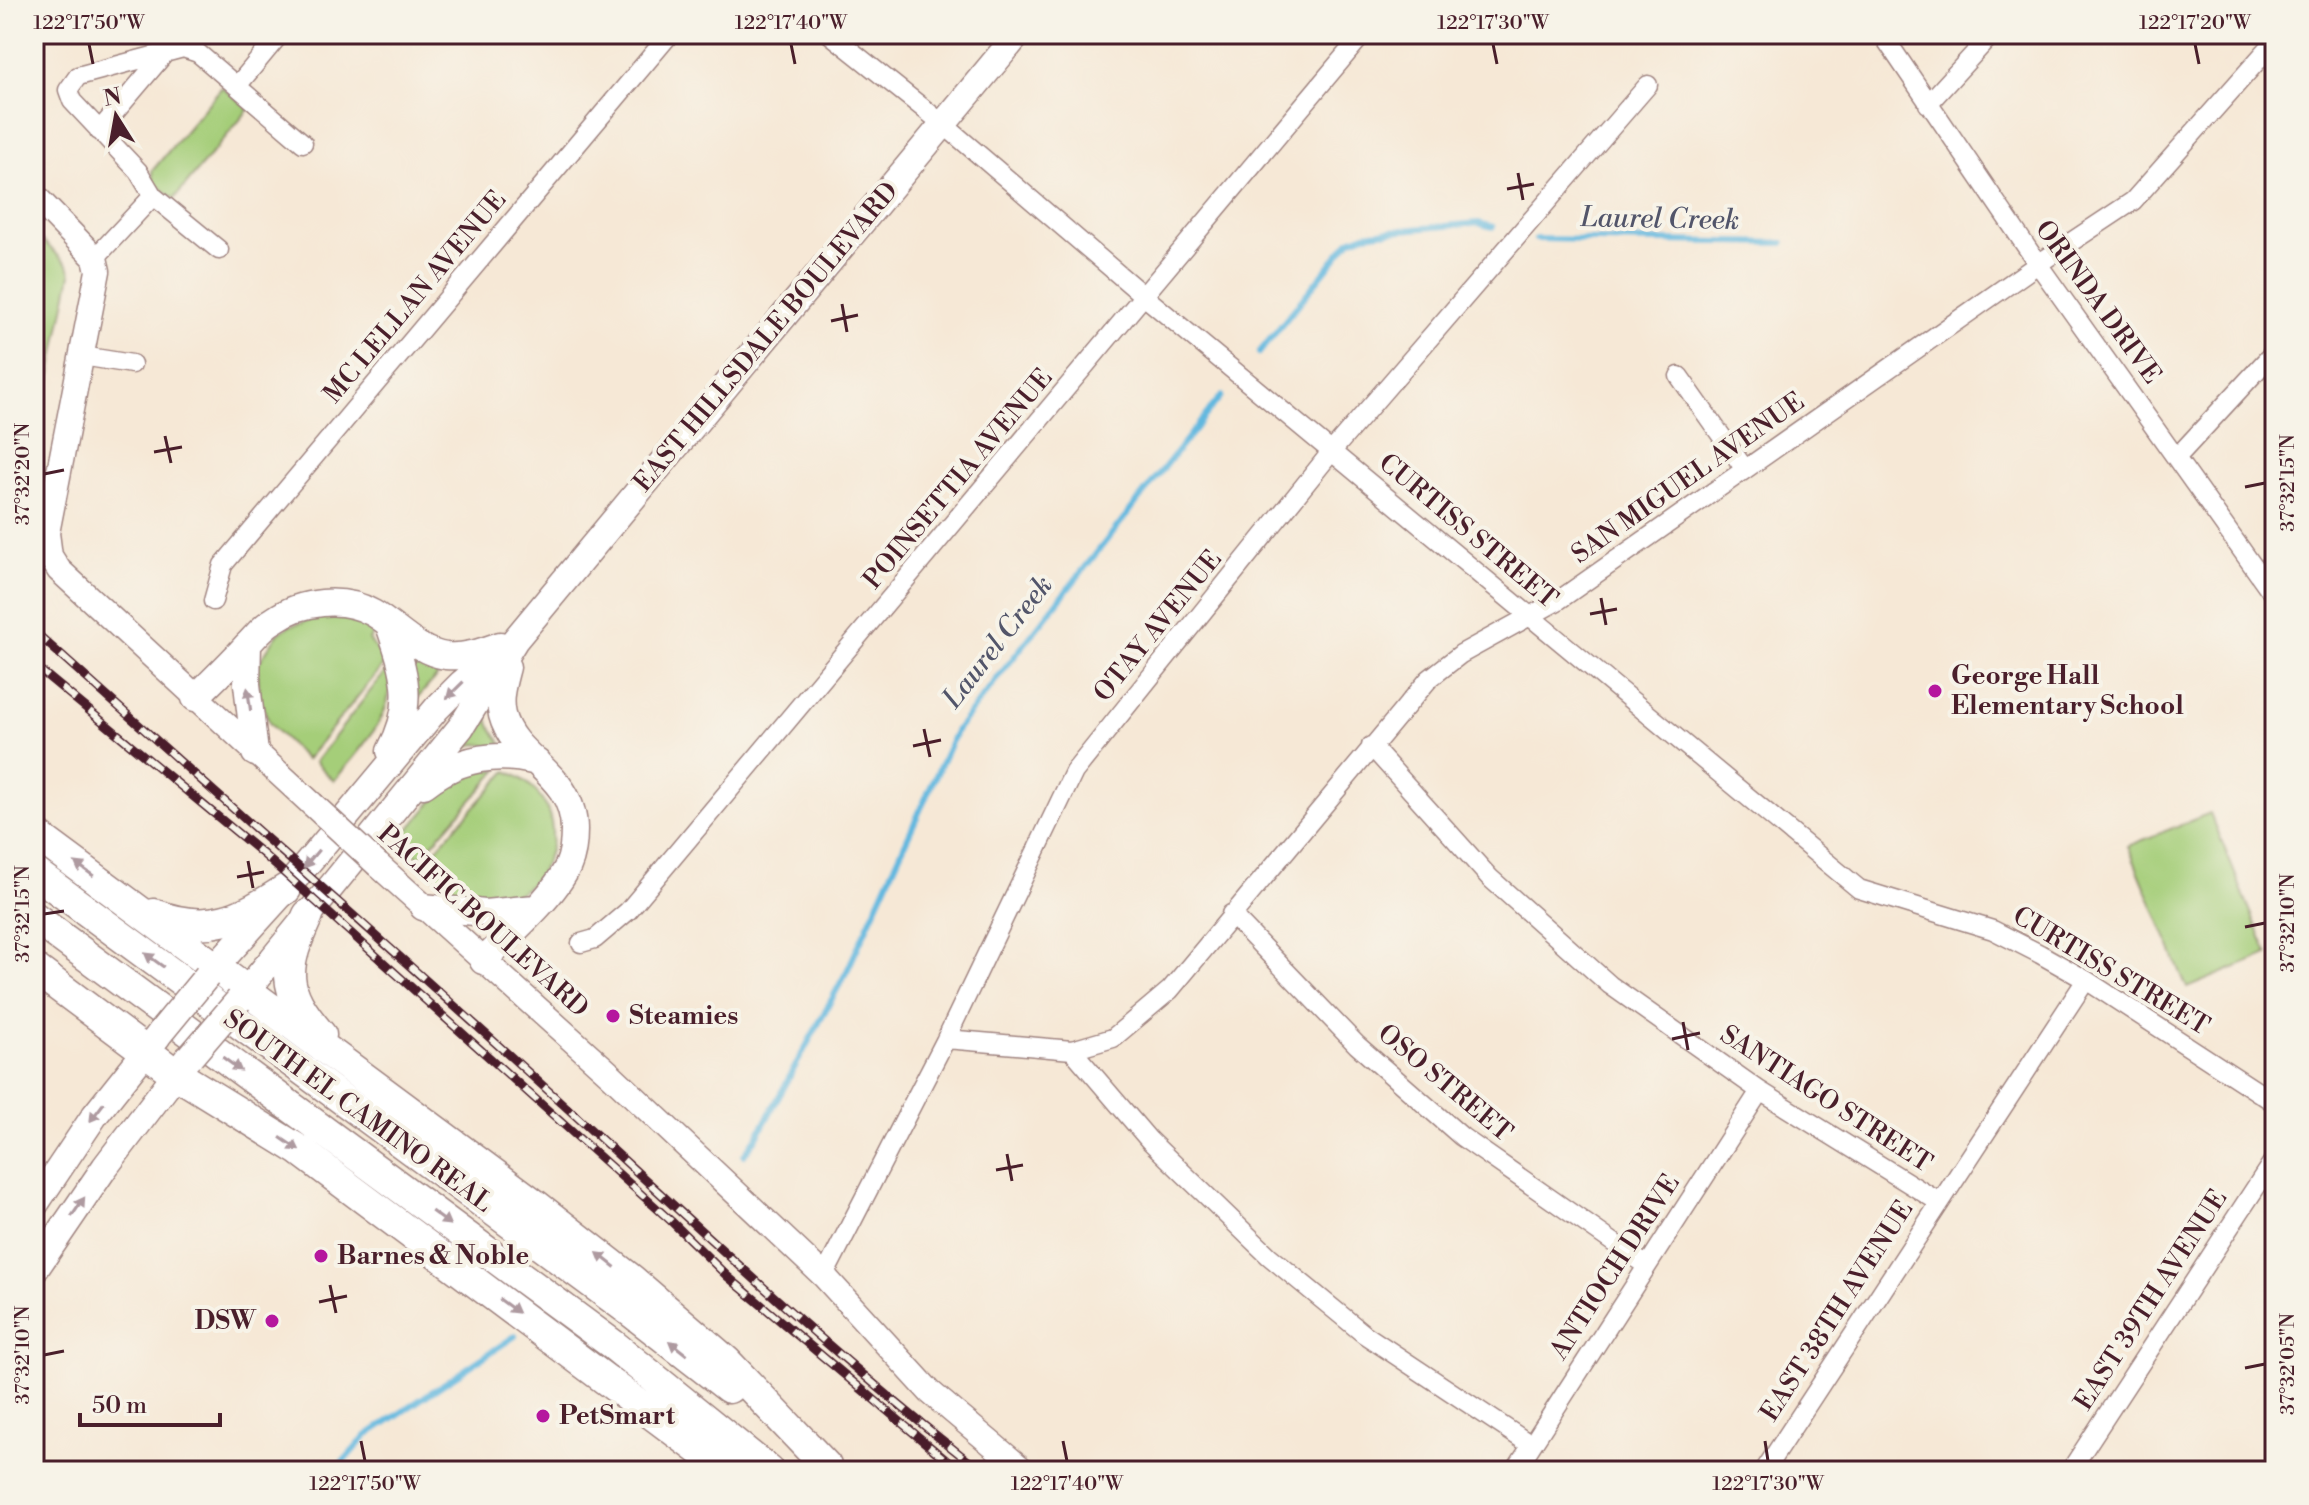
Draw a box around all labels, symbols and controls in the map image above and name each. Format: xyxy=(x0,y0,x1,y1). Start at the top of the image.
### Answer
text: 122°17'50"W xyxy=(33,11,146,36)
text: 122°17'40"W xyxy=(735,11,848,36)
text: 122°17'30"W xyxy=(1437,11,1550,36)
text: 122°17'20"W xyxy=(2139,11,2252,36)
north arrow xyxy=(76,76,156,156)
text: N xyxy=(101,83,124,113)
street label: EAST HILLSDALE BOULEVARD xyxy=(627,176,905,498)
street label: MC LELLAN AVENUE xyxy=(317,184,513,410)
water label: Laurel Creek xyxy=(1579,200,1740,238)
street label: ORINDA DRIVE xyxy=(2028,214,2168,390)
street label: POINSETTIA AVENUE xyxy=(857,362,1059,596)
street label: SAN MIGUEL AVENUE xyxy=(1566,386,1810,570)
text: 37°32'20"N xyxy=(11,423,36,525)
text: 37°32'15"N xyxy=(2276,434,2301,532)
street label: CURTISS STREET xyxy=(1372,447,1564,615)
street label: OTAY AVENUE xyxy=(1087,544,1229,708)
water label: Laurel Creek xyxy=(935,569,1061,716)
place label: George Hall Elementary School xyxy=(1951,660,2184,722)
one-way arrow xyxy=(446,680,465,699)
marker: George Hall Elementary School xyxy=(1926,682,1944,700)
one-way arrow xyxy=(242,686,255,711)
street label: PACIFIC BOULEVARD xyxy=(371,818,595,1024)
one-way arrow xyxy=(303,849,320,869)
one-way arrow xyxy=(73,862,94,877)
text: 37°32'15"N xyxy=(11,865,36,963)
text: 37°32'10"N xyxy=(2276,873,2301,972)
street label: CURTISS STREET xyxy=(2007,900,2215,1042)
one-way arrow xyxy=(143,953,164,968)
place label: Steamies xyxy=(629,1000,738,1032)
street label: SOUTH EL CAMINO REAL xyxy=(217,1003,499,1219)
marker: Steamies xyxy=(604,1007,622,1025)
street label: OSO STREET xyxy=(1371,1017,1519,1149)
street label: SANTIAGO STREET xyxy=(1714,1019,1938,1179)
one-way arrow xyxy=(222,1055,242,1071)
one-way arrow xyxy=(90,1102,105,1123)
one-way arrow xyxy=(279,1136,300,1151)
street label: ANTIOCH DRIVE xyxy=(1543,1168,1687,1367)
street label: EAST 39TH AVENUE xyxy=(2068,1184,2234,1416)
street label: EAST 38TH AVENUE xyxy=(1754,1195,1920,1427)
one-way arrow xyxy=(70,1196,85,1218)
one-way arrow xyxy=(431,1210,451,1226)
place label: Barnes & Noble xyxy=(337,1240,529,1272)
marker: Barnes & Noble xyxy=(312,1247,330,1265)
one-way arrow xyxy=(596,1252,617,1269)
one-way arrow xyxy=(498,1298,520,1314)
text: 37°32'10"N xyxy=(11,1305,36,1404)
place label: DSW xyxy=(195,1305,257,1337)
marker: DSW xyxy=(263,1312,281,1330)
text: 37°32'05"N xyxy=(2276,1313,2301,1415)
one-way arrow xyxy=(668,1340,688,1356)
scale bar xyxy=(80,1377,220,1427)
text: 50 m xyxy=(92,1391,147,1421)
place label: PetSmart xyxy=(559,1400,676,1432)
marker: PetSmart xyxy=(534,1407,552,1425)
text: 122°17'50"W xyxy=(309,1472,422,1497)
text: 122°17'40"W xyxy=(1011,1472,1124,1497)
text: 122°17'30"W xyxy=(1712,1472,1825,1497)

